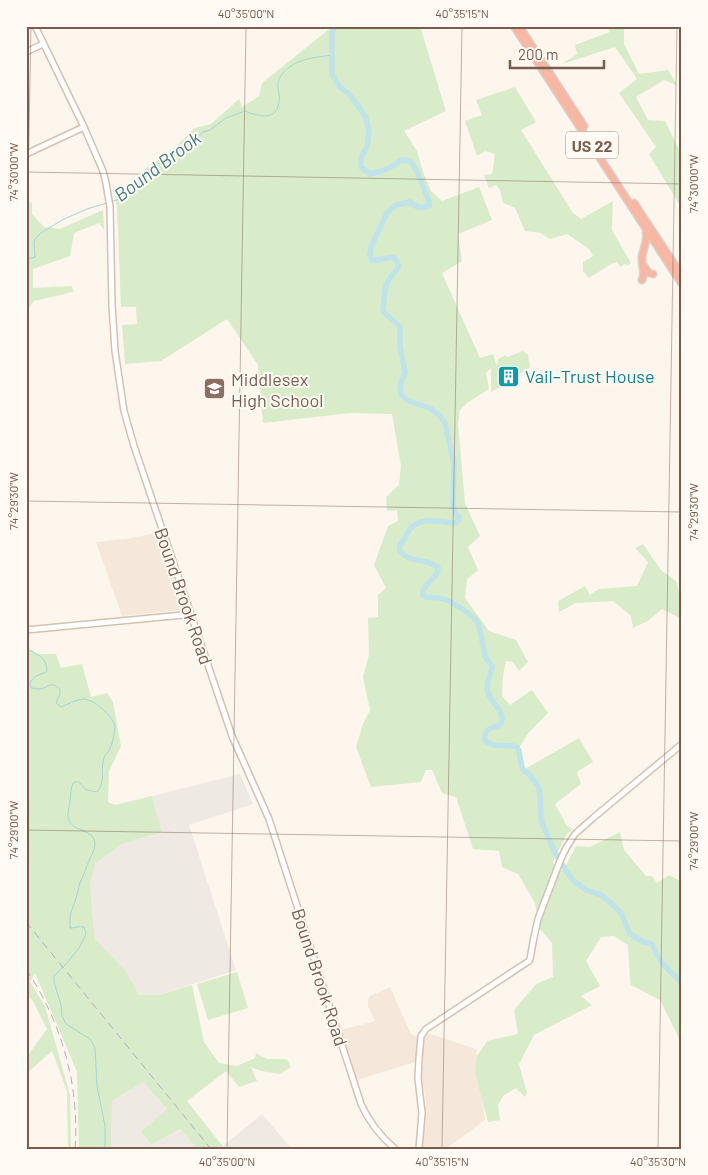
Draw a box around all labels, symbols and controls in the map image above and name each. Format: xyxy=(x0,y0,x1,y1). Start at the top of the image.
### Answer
text: 40°35'00"N xyxy=(218,6,274,20)
text: 40°35'15"N xyxy=(435,6,489,20)
scale bar xyxy=(510,38,604,70)
text: 200 m xyxy=(518,45,558,63)
water label: Bound Brook xyxy=(109,126,205,206)
road number: US 22 xyxy=(566,132,618,158)
text: 74°30'00"W xyxy=(6,142,20,201)
text: 74°30'00"W xyxy=(686,154,700,213)
building icon: Vail–Trust House xyxy=(497,364,521,388)
place label: Vail–Trust House xyxy=(525,365,655,387)
place label: Middlesex High School xyxy=(231,368,324,411)
school or university icon: Middlesex High School xyxy=(203,377,227,401)
text: 74°29'30"W xyxy=(6,472,20,530)
text: 74°29'30"W xyxy=(686,483,700,541)
street label: Bound Brook Road xyxy=(150,525,218,667)
text: 74°29'00"W xyxy=(6,800,20,859)
text: 74°29'00"W xyxy=(686,811,700,870)
street label: Bound Brook Road xyxy=(287,905,353,1049)
text: 40°35'00"N xyxy=(199,1154,255,1168)
text: 40°35'15"N xyxy=(415,1154,469,1168)
text: 40°35'30"N xyxy=(630,1154,686,1168)

